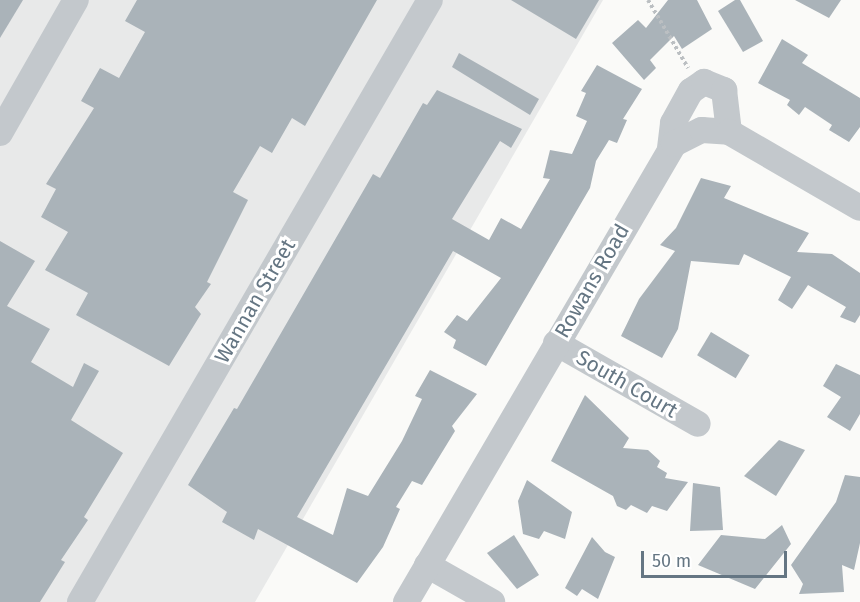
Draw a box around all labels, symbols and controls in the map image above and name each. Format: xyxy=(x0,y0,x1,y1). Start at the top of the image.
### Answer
street label: Rowans Road xyxy=(549,220,635,342)
street label: Wannan Street xyxy=(209,235,301,367)
street label: South Court xyxy=(572,345,682,423)
scale bar xyxy=(644,539,790,577)
text: 50 m xyxy=(652,550,691,572)

